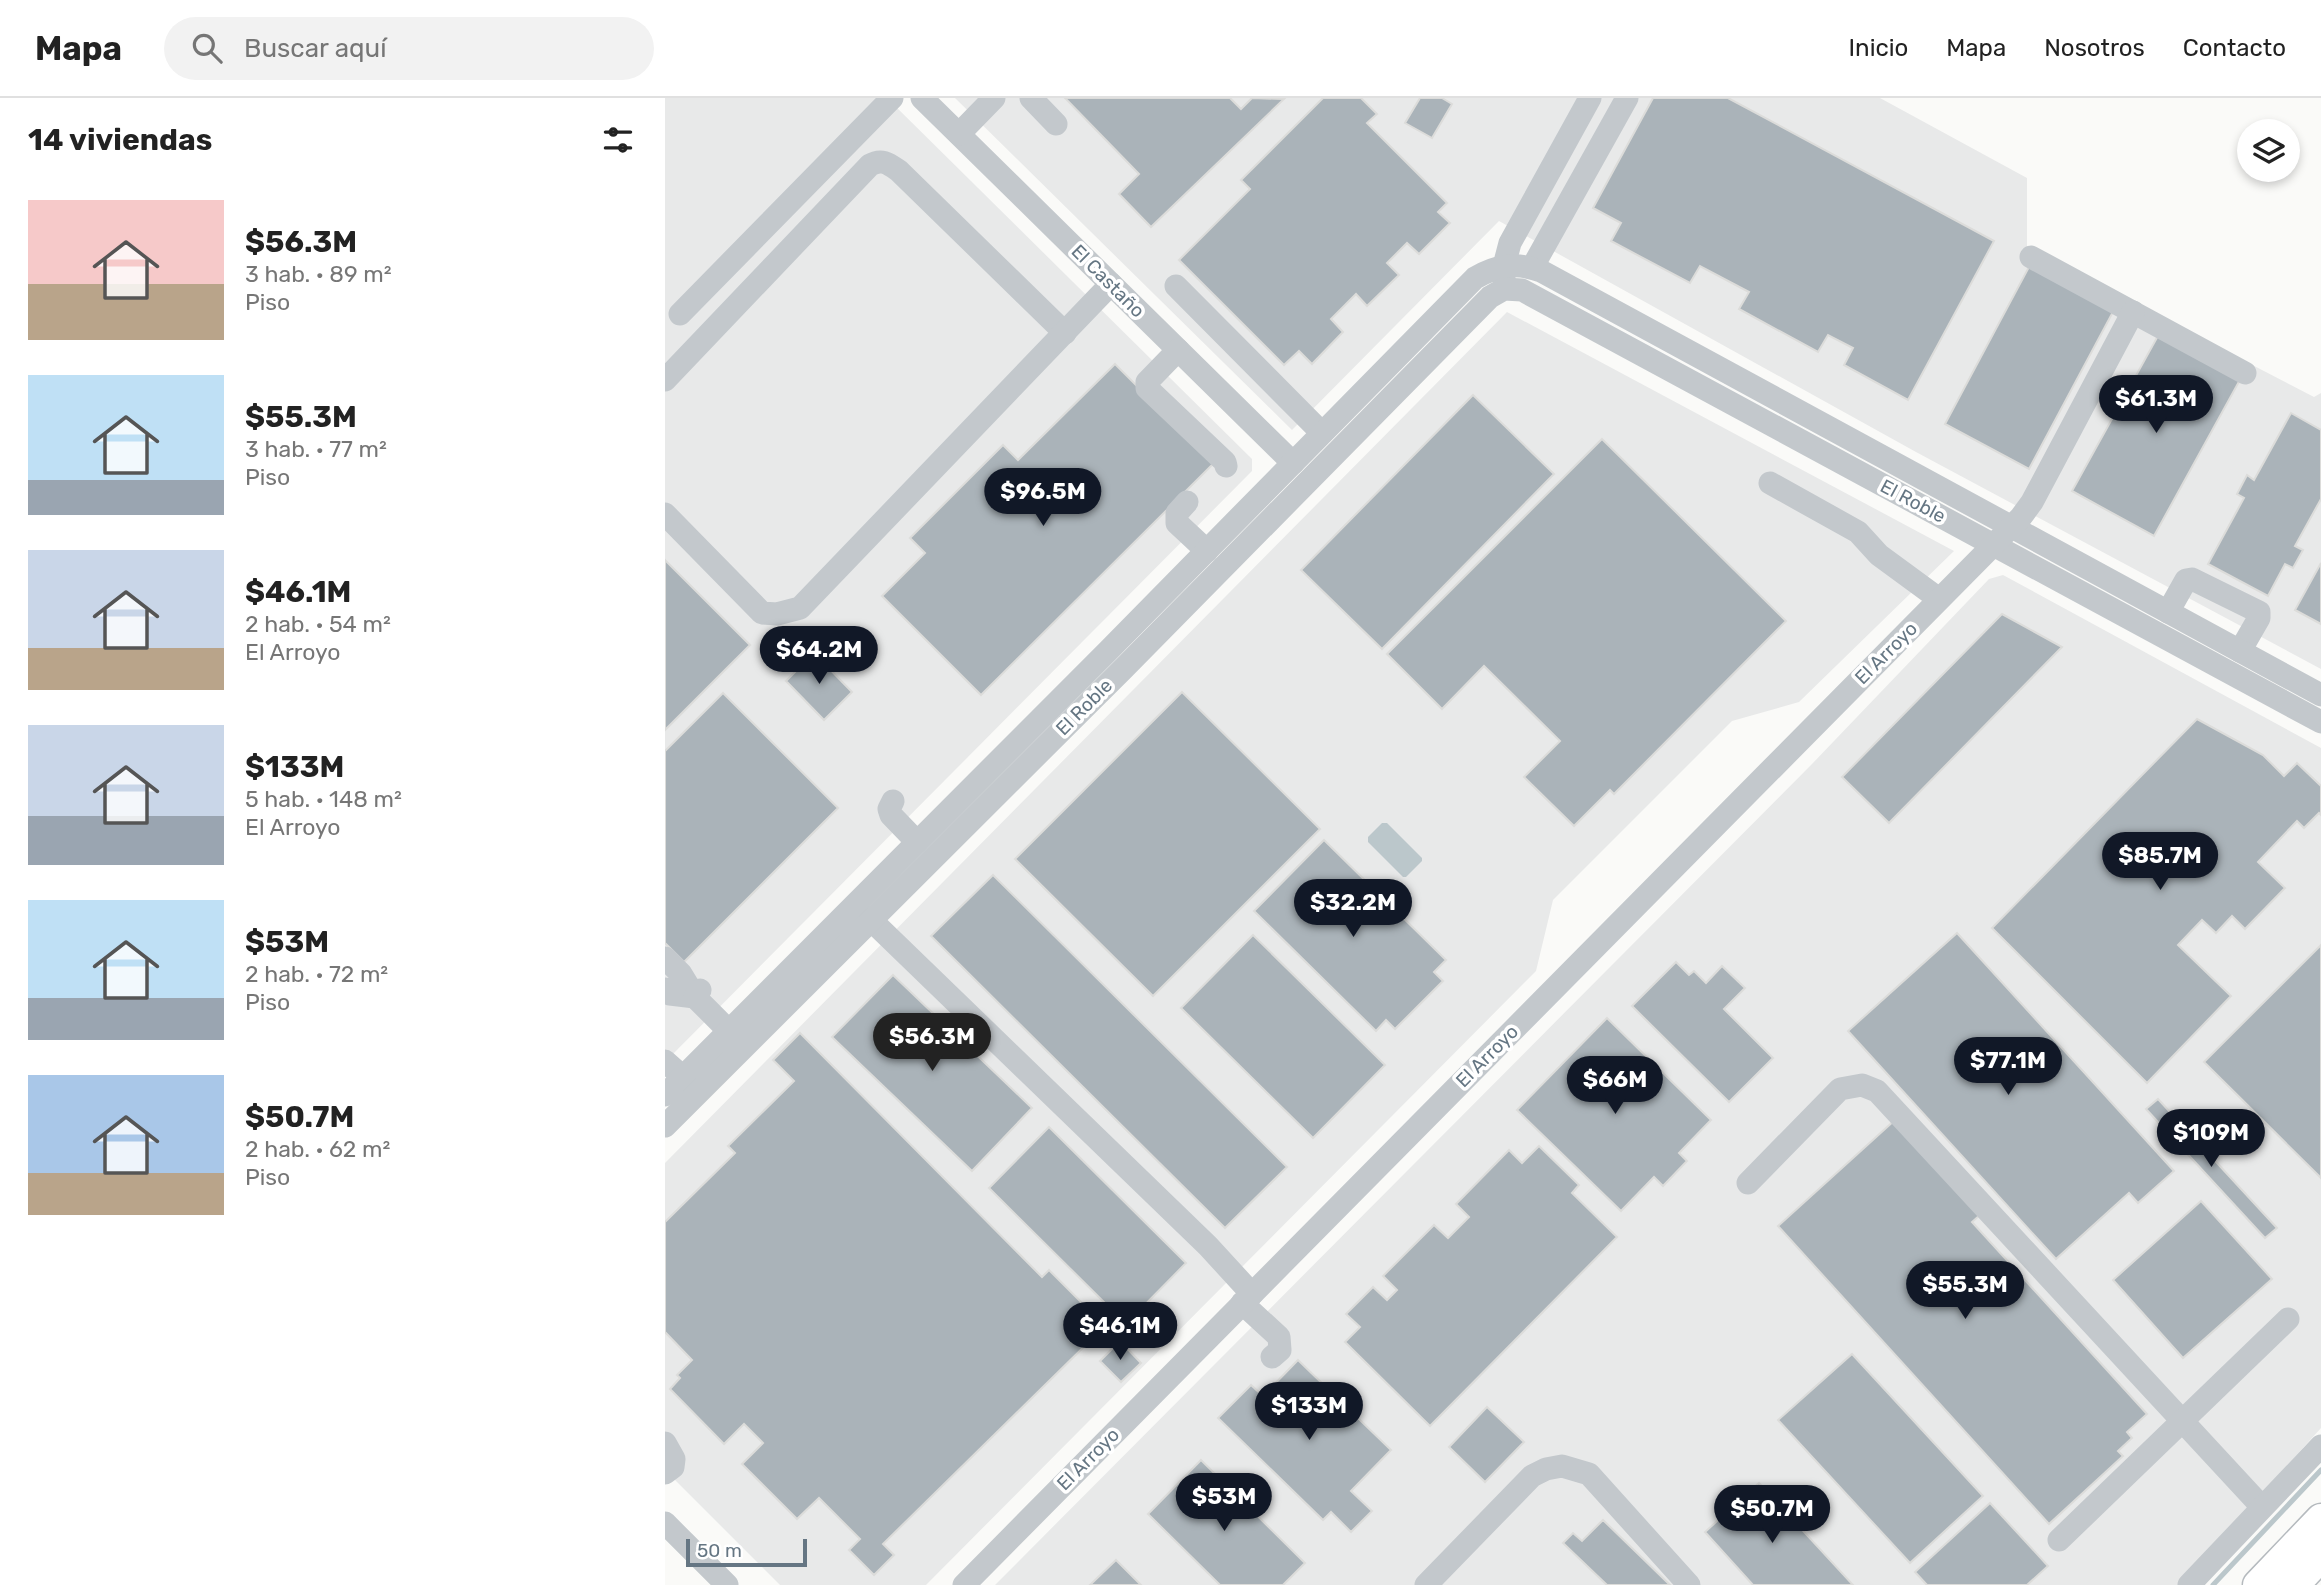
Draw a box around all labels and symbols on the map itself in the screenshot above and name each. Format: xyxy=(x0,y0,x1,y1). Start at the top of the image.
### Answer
street label: El Castaño xyxy=(1067,240,1149,322)
pin: $61.3M xyxy=(2099,376,2213,435)
pin: $96.5M xyxy=(986,468,1100,528)
street label: El Roble xyxy=(1876,474,1950,528)
street label: El Arroyo xyxy=(1850,617,1922,689)
pin: $64.2M xyxy=(762,626,876,686)
street label: El Roble xyxy=(1051,674,1117,740)
pin: $85.7M xyxy=(2103,832,2217,892)
pin: $32.2M xyxy=(1296,880,1410,939)
pin: $56.3M xyxy=(875,1014,989,1073)
street label: El Arroyo xyxy=(1451,1020,1523,1092)
pin: $77.1M xyxy=(1951,1038,2065,1097)
pin: $66M xyxy=(1574,1056,1656,1116)
pin: $109M xyxy=(2162,1110,2260,1169)
pin: $55.3M xyxy=(1908,1262,2022,1321)
pin: $46.1M xyxy=(1063,1302,1177,1362)
pin: $133M xyxy=(1260,1382,1358,1442)
street label: El Arroyo xyxy=(1052,1423,1124,1495)
pin: $53M xyxy=(1183,1474,1265,1533)
pin: $50.7M xyxy=(1715,1486,1829,1545)
scale bar xyxy=(686,1536,807,1568)

